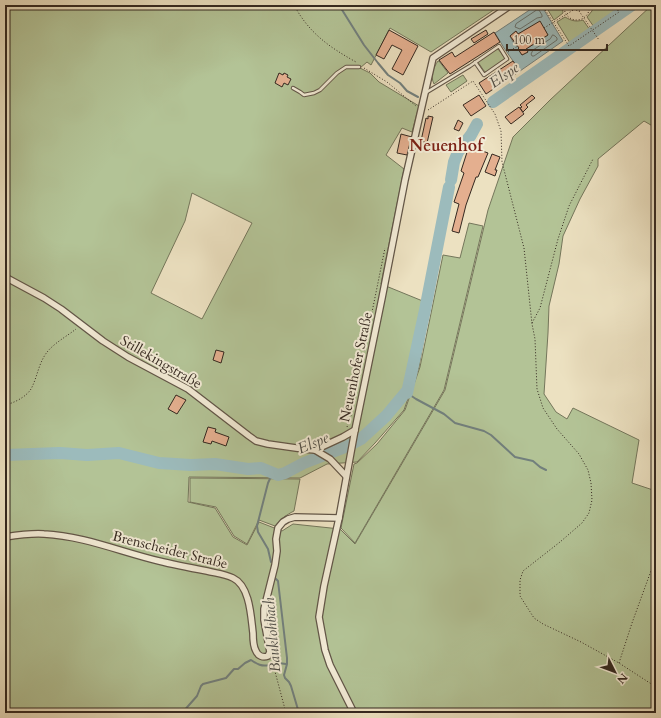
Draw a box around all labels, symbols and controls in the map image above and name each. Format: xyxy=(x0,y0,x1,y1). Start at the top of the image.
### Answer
scale bar xyxy=(507,26,607,52)
text: 100 m xyxy=(513,32,546,48)
water label: Elspe xyxy=(485,58,523,92)
district label: Neuenhof xyxy=(409,135,485,157)
street label: Neuenhofer Straße xyxy=(335,310,377,424)
street label: Stillekingstraße xyxy=(117,331,205,393)
water label: Elspe xyxy=(294,427,332,458)
street label: Brenscheider Straße xyxy=(110,527,230,573)
water label: Bauklohbach xyxy=(259,596,285,673)
north arrow xyxy=(595,652,635,692)
text: N xyxy=(613,670,631,687)

